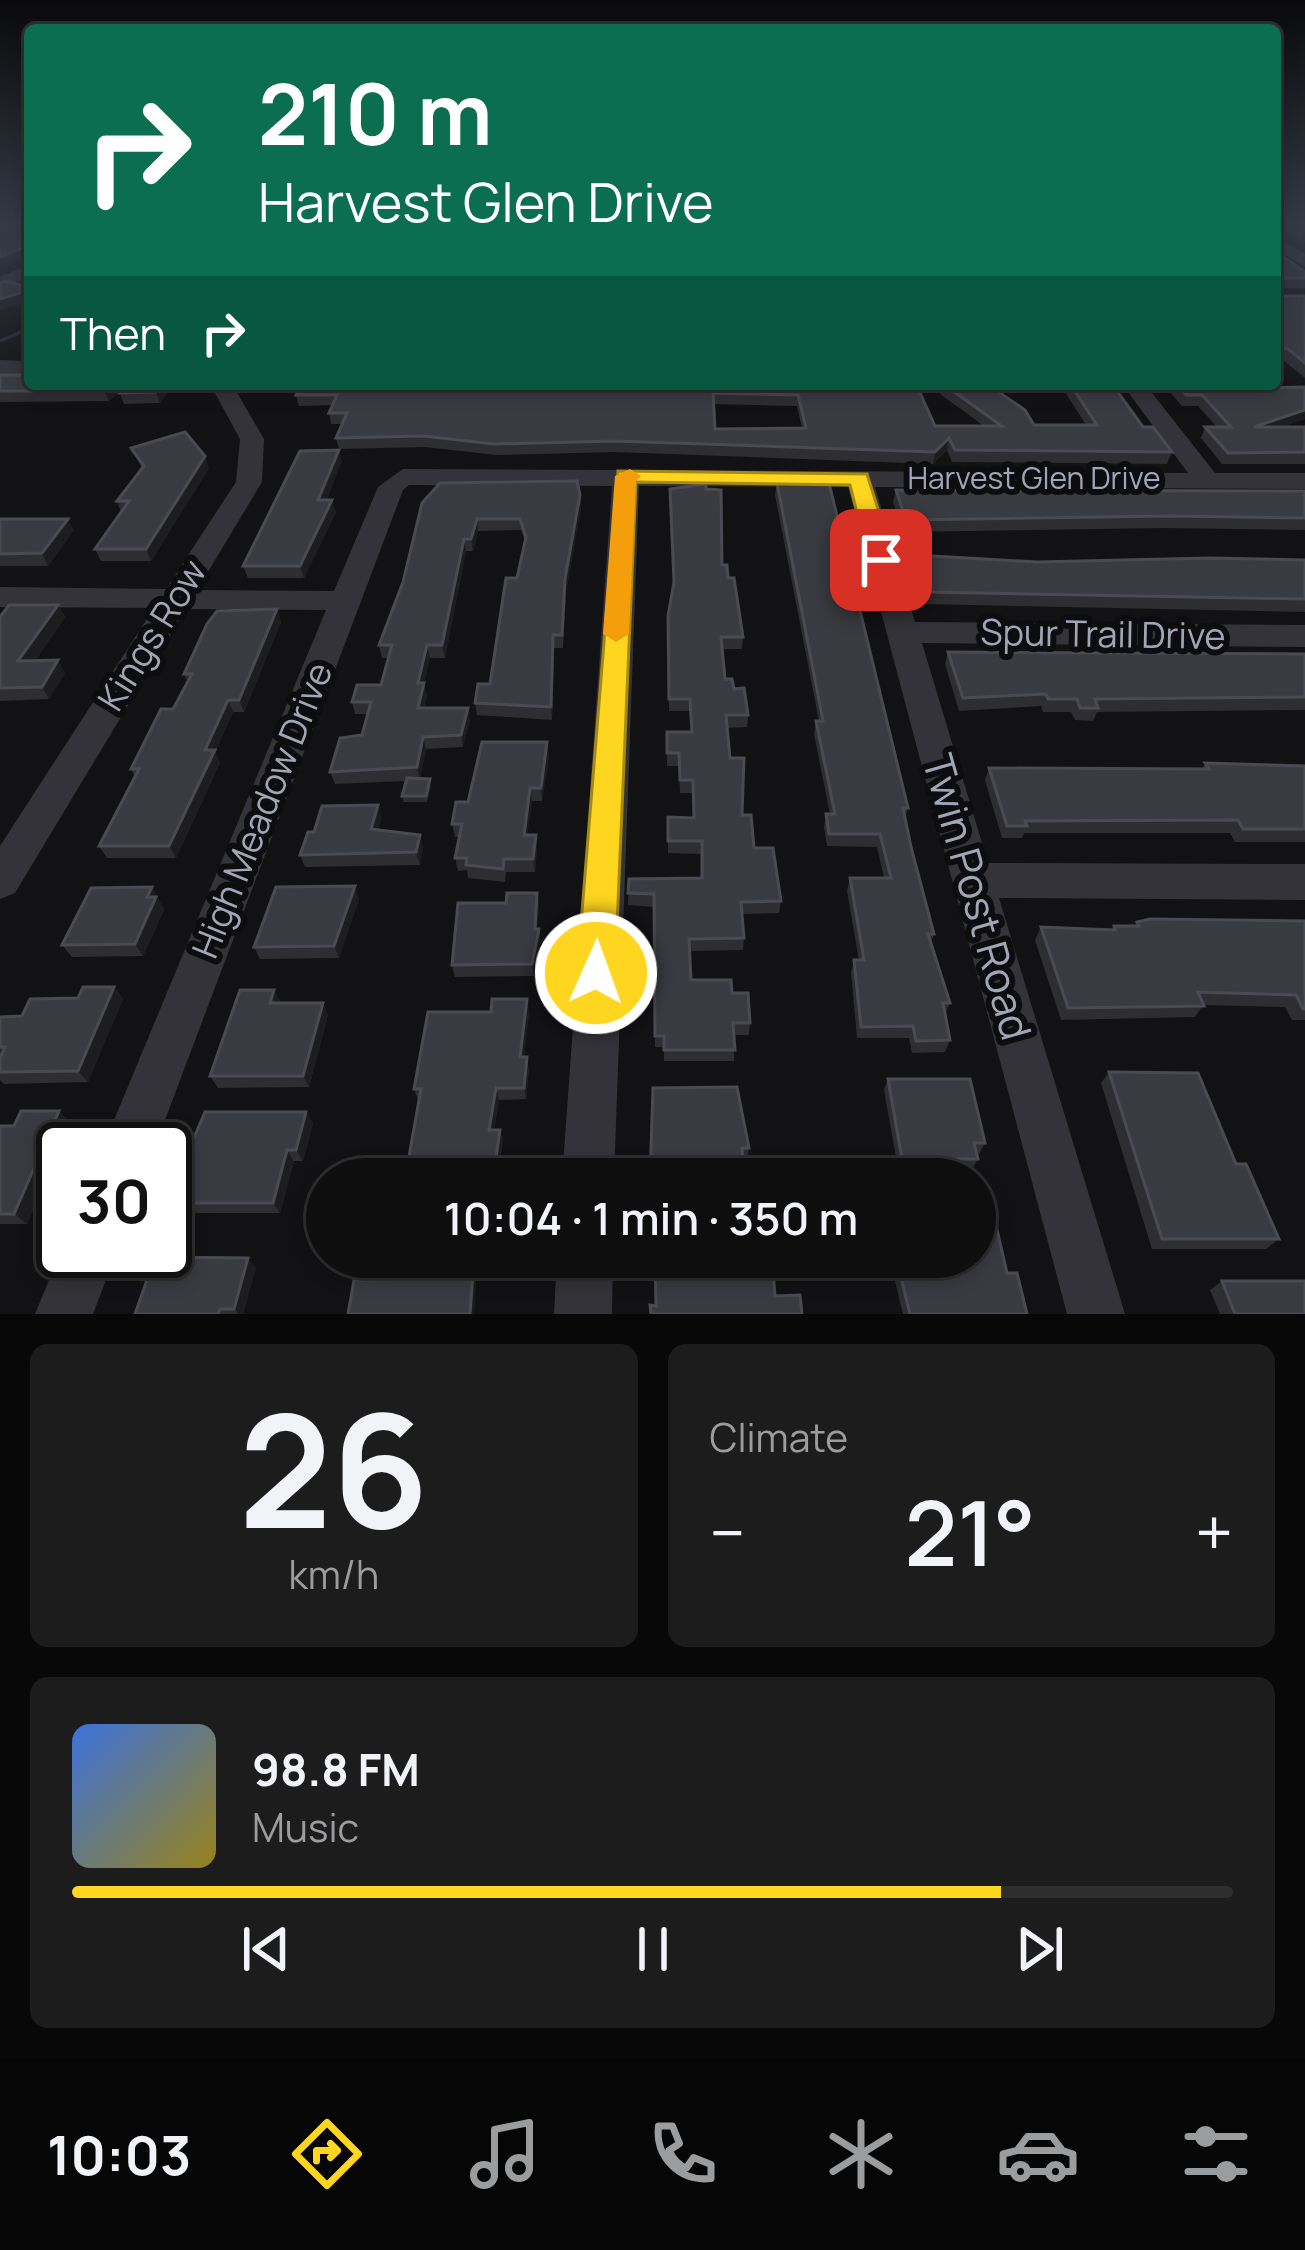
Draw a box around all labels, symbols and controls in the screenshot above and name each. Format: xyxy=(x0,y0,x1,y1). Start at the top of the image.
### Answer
text: 210 m xyxy=(258,55,492,170)
icon: right xyxy=(60,72,216,228)
text: Harvest Glen Drive xyxy=(258,164,714,238)
icon: right xyxy=(190,300,256,366)
text: Then xyxy=(60,302,166,364)
street label: Harvest Glen Drive xyxy=(907,457,1161,498)
pin xyxy=(830,509,932,611)
icon: arrive xyxy=(848,527,914,593)
street label: Kings Row xyxy=(86,550,217,720)
street label: Spur Trail Drive xyxy=(980,607,1226,660)
street label: High Meadow Drive xyxy=(180,655,343,965)
street label: Twin Post Road xyxy=(909,747,1046,1046)
position arrow xyxy=(533,910,659,1036)
speed limit sign: 30 xyxy=(36,1122,192,1278)
text: 10:04 · 1 min · 350 m xyxy=(444,1187,858,1249)
text: 26 xyxy=(239,1362,429,1575)
text: Climate xyxy=(710,1410,848,1464)
text: 21° xyxy=(904,1470,1036,1593)
text: − xyxy=(710,1487,745,1577)
text: + xyxy=(1195,1487,1233,1577)
text: km/h xyxy=(288,1547,379,1601)
text: 98.8 FM xyxy=(252,1738,420,1800)
text: Music xyxy=(252,1800,359,1854)
icon: previous xyxy=(233,1916,299,1982)
icon: pause xyxy=(620,1916,686,1982)
icon: next xyxy=(1007,1916,1073,1982)
icon: directions xyxy=(285,2112,369,2196)
icon: music xyxy=(463,2112,547,2196)
icon: phone xyxy=(641,2112,725,2196)
icon: climate xyxy=(819,2112,903,2196)
icon: car xyxy=(996,2112,1080,2196)
icon: filters xyxy=(1174,2112,1258,2196)
text: 10:03 xyxy=(47,2117,192,2191)

